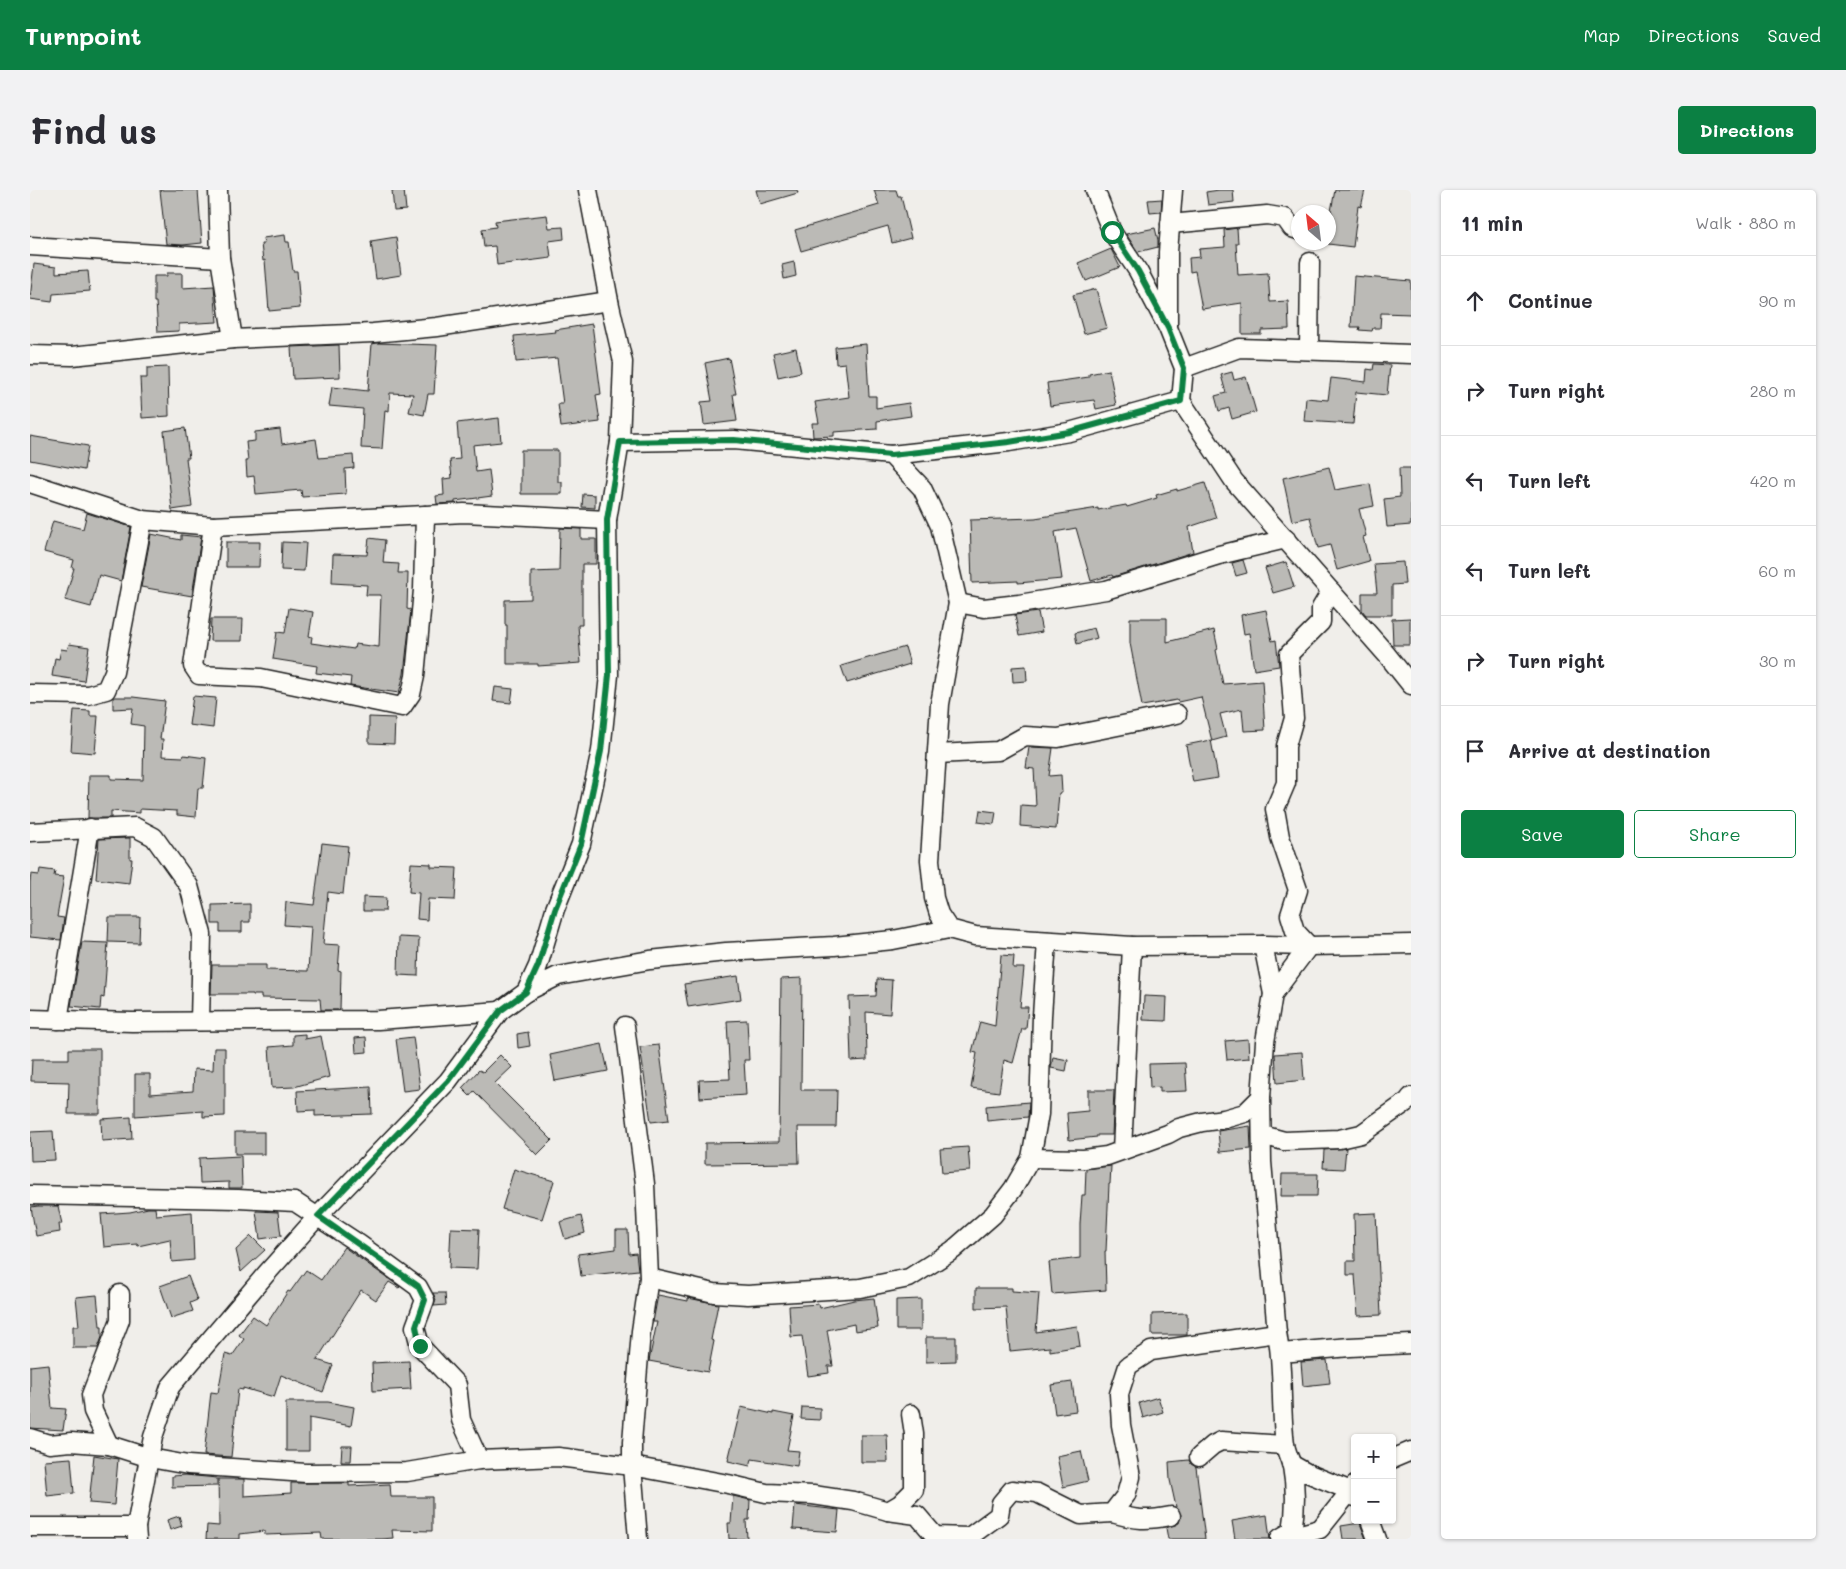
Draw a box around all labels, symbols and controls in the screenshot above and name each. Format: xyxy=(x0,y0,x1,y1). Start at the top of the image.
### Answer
text: Turnpoint xyxy=(25,20,141,51)
text: Map xyxy=(1583,23,1620,47)
text: Directions xyxy=(1648,23,1740,47)
text: Saved xyxy=(1768,23,1821,47)
button: Directions xyxy=(1678,106,1816,154)
text: Find us xyxy=(30,107,157,153)
north arrow xyxy=(1291,205,1336,250)
text: 11 min xyxy=(1461,209,1523,236)
text: Walk · 880 m xyxy=(1695,212,1796,233)
route start xyxy=(1101,221,1124,244)
icon: ahead xyxy=(1461,287,1489,315)
text: Continue xyxy=(1508,288,1593,313)
text: 90 m xyxy=(1759,290,1796,311)
icon: right xyxy=(1461,377,1489,405)
text: Turn right xyxy=(1508,378,1605,403)
text: 280 m xyxy=(1750,380,1796,401)
icon: left xyxy=(1461,467,1489,495)
text: Turn left xyxy=(1508,468,1591,493)
text: 420 m xyxy=(1750,470,1796,491)
icon: left xyxy=(1461,557,1489,585)
text: Turn left xyxy=(1508,558,1591,583)
text: 60 m xyxy=(1759,560,1796,581)
icon: right xyxy=(1461,647,1489,675)
text: Turn right xyxy=(1508,648,1605,673)
text: 30 m xyxy=(1759,650,1796,671)
icon: arrive xyxy=(1461,737,1489,765)
text: Arrive at destination xyxy=(1508,738,1711,763)
button: Save xyxy=(1461,810,1624,858)
button: Share xyxy=(1634,810,1796,858)
route end xyxy=(409,1335,432,1358)
map controls xyxy=(1351,1434,1396,1524)
button: + xyxy=(1351,1434,1396,1479)
button: − xyxy=(1351,1479,1396,1524)

